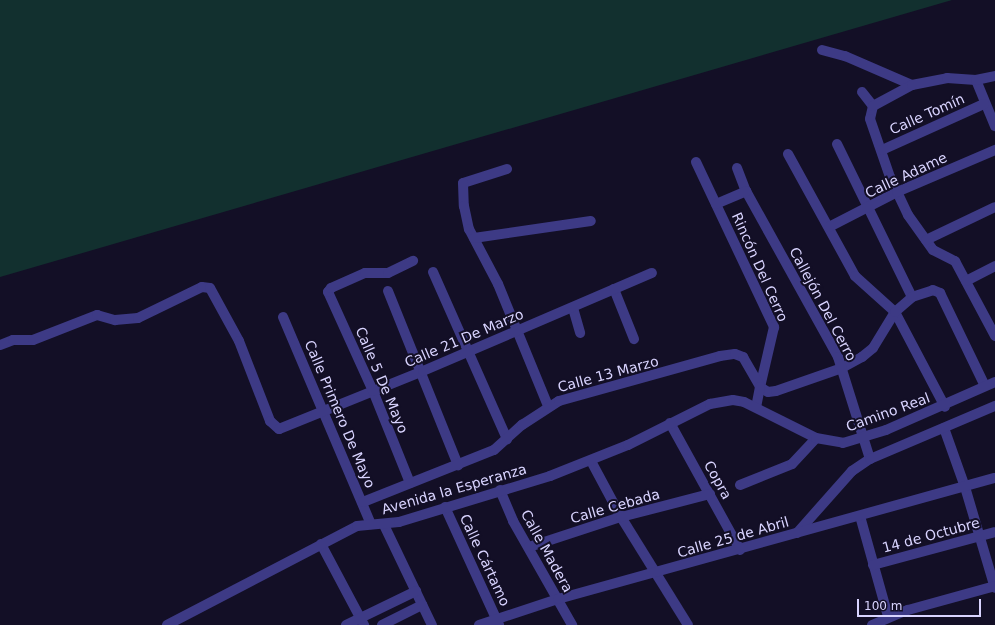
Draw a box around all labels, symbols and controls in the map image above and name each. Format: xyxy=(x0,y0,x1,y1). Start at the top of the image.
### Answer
street label: Calle Tomín xyxy=(887,90,967,138)
street label: Calle Adame xyxy=(862,149,950,201)
street label: Rincón Del Cerro xyxy=(728,210,792,324)
street label: Callejón Del Cerro xyxy=(786,244,860,364)
street label: Calle 21 De Marzo xyxy=(402,305,526,371)
street label: Calle 5 De Mayo xyxy=(352,324,412,436)
street label: Calle Primero De Mayo xyxy=(301,337,379,491)
street label: Calle 13 Marzo xyxy=(556,352,660,396)
street label: Camino Real xyxy=(844,389,932,435)
street label: Copra xyxy=(701,458,735,502)
street label: Avenida la Esperanza xyxy=(380,460,528,518)
street label: Calle Cebada xyxy=(568,485,662,527)
street label: Calle Madera xyxy=(517,507,577,595)
street label: Calle Cártamo xyxy=(456,511,514,609)
street label: Calle 25 de Abril xyxy=(675,513,791,561)
street label: 14 de Octubre xyxy=(880,514,982,556)
scale bar xyxy=(859,591,983,617)
text: 100 m xyxy=(864,599,902,613)

